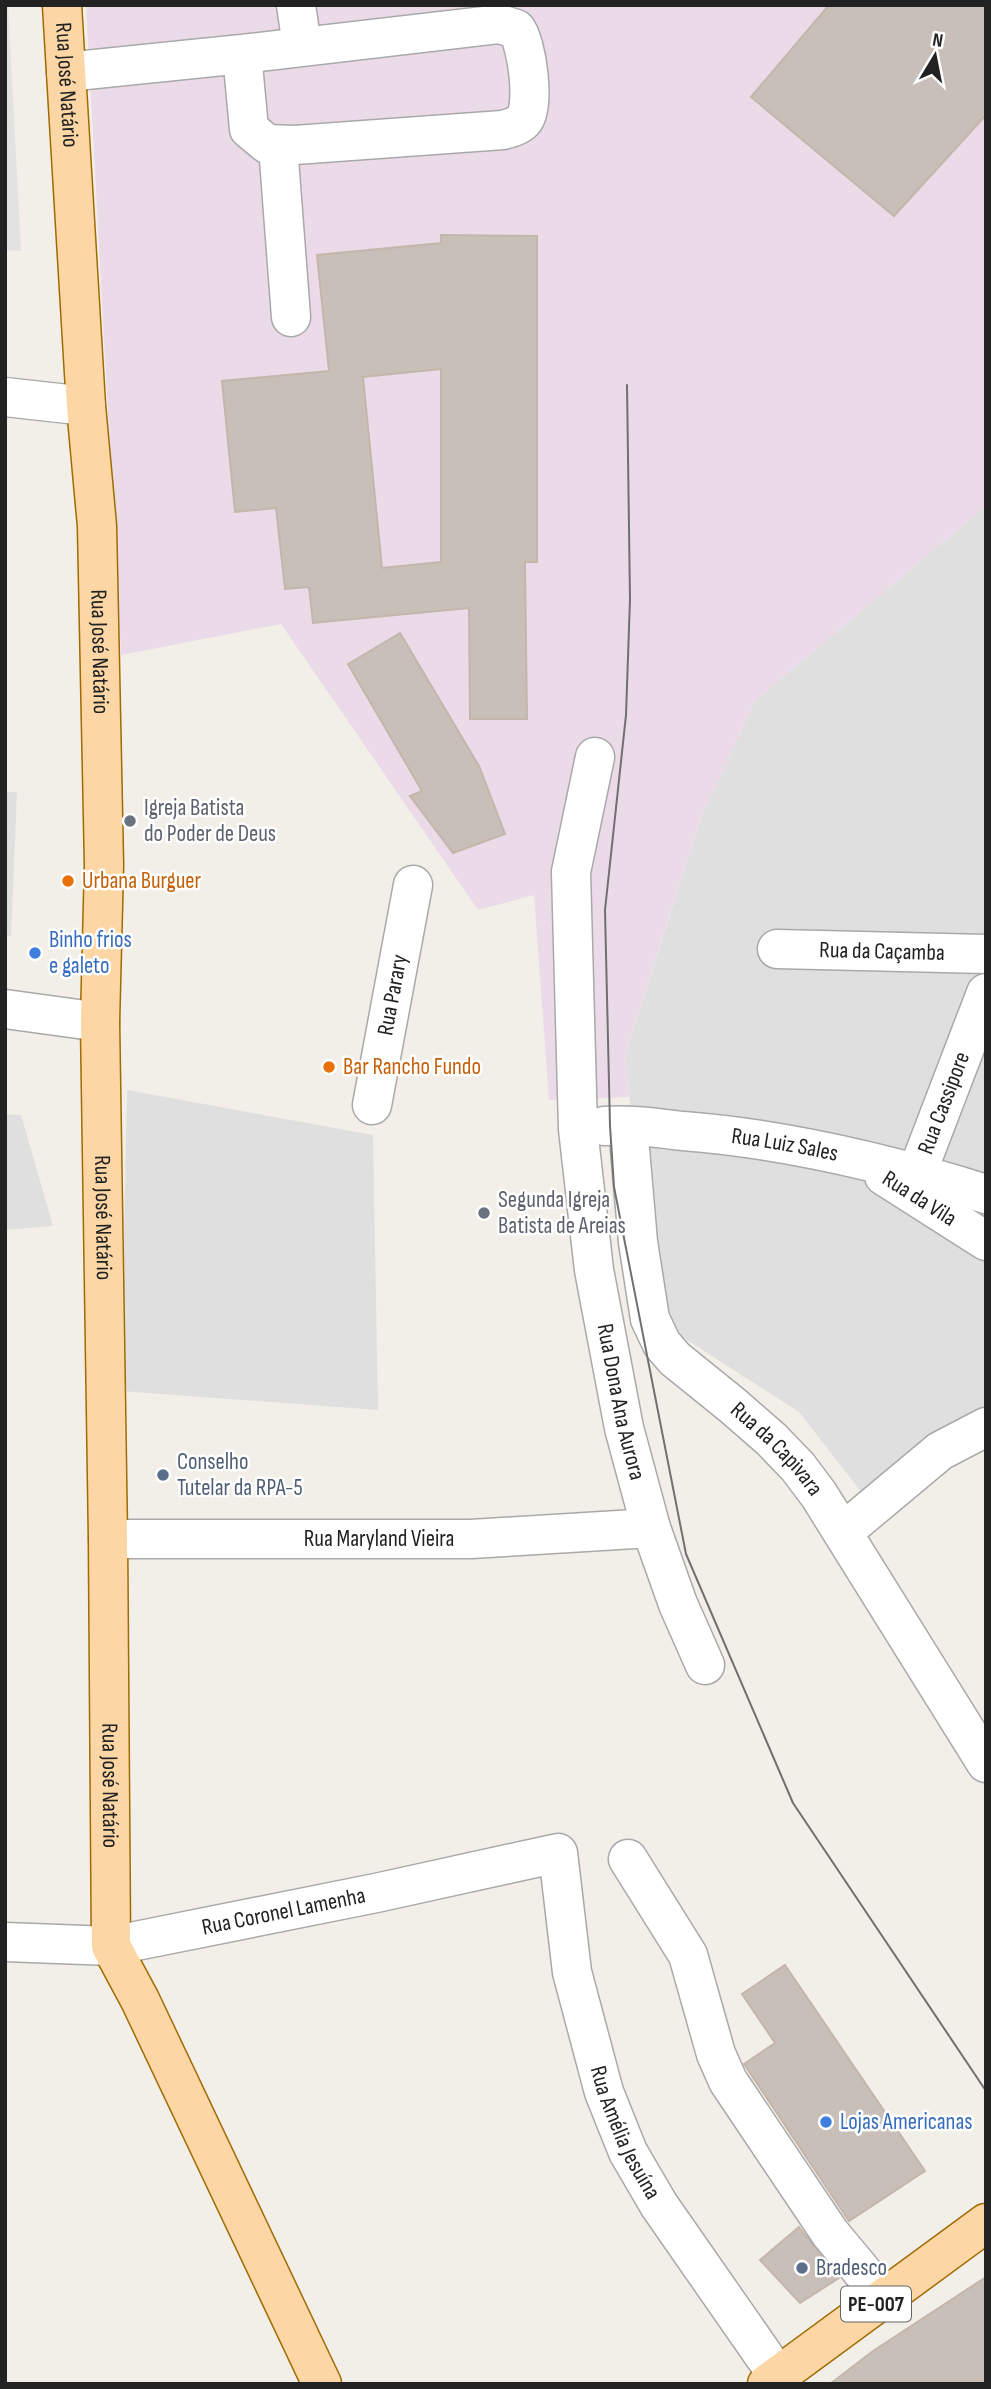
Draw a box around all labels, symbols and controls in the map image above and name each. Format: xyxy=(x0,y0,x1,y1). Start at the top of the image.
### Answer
north arrow xyxy=(900,21,970,91)
street label: Rua José Natário xyxy=(49,22,84,148)
text: N xyxy=(931,29,945,53)
street label: Rua José Natário xyxy=(84,589,115,715)
place label: Igreja Batista do Poder de Deus xyxy=(144,794,276,848)
marker: Igreja Batista do Poder de Deus xyxy=(122,813,138,829)
place label: Urbana Burguer xyxy=(82,867,202,895)
marker: Urbana Burguer xyxy=(60,873,76,889)
place label: Binho frios e galeto xyxy=(49,926,132,980)
street label: Rua da Caçamba xyxy=(819,936,945,967)
marker: Binho frios e galeto xyxy=(27,945,43,961)
street label: Rua Parary xyxy=(371,952,414,1038)
street label: Rua Cassipore xyxy=(912,1048,976,1158)
place label: Bar Rancho Fundo xyxy=(343,1053,481,1081)
marker: Bar Rancho Fundo xyxy=(321,1059,337,1075)
street label: Rua Luiz Sales xyxy=(730,1122,841,1168)
street label: Rua José Natário xyxy=(88,1155,118,1280)
street label: Rua da Vila xyxy=(877,1165,962,1233)
place label: Segunda Igreja Batista de Areias xyxy=(498,1186,626,1240)
marker: Segunda Igreja Batista de Areias xyxy=(476,1205,492,1221)
street label: Rua Dona Ana Aurora xyxy=(591,1321,651,1483)
street label: Rua da Capivara xyxy=(725,1396,829,1501)
place label: Conselho Tutelar da RPA-5 xyxy=(177,1448,303,1502)
marker: Conselho Tutelar da RPA-5 xyxy=(155,1467,171,1483)
street label: Rua Maryland Vieira xyxy=(304,1525,454,1553)
street label: Rua José Natário xyxy=(95,1723,124,1848)
street label: Rua Coronel Lamenha xyxy=(199,1881,368,1942)
street label: Rua Amélia Jesuína xyxy=(584,2063,667,2204)
place label: Lojas Americanas xyxy=(840,2108,973,2136)
marker: Lojas Americanas xyxy=(818,2114,834,2130)
place label: Bradesco xyxy=(816,2254,887,2282)
marker: Bradesco xyxy=(794,2260,810,2276)
road number: PE-007 xyxy=(841,2286,911,2322)

